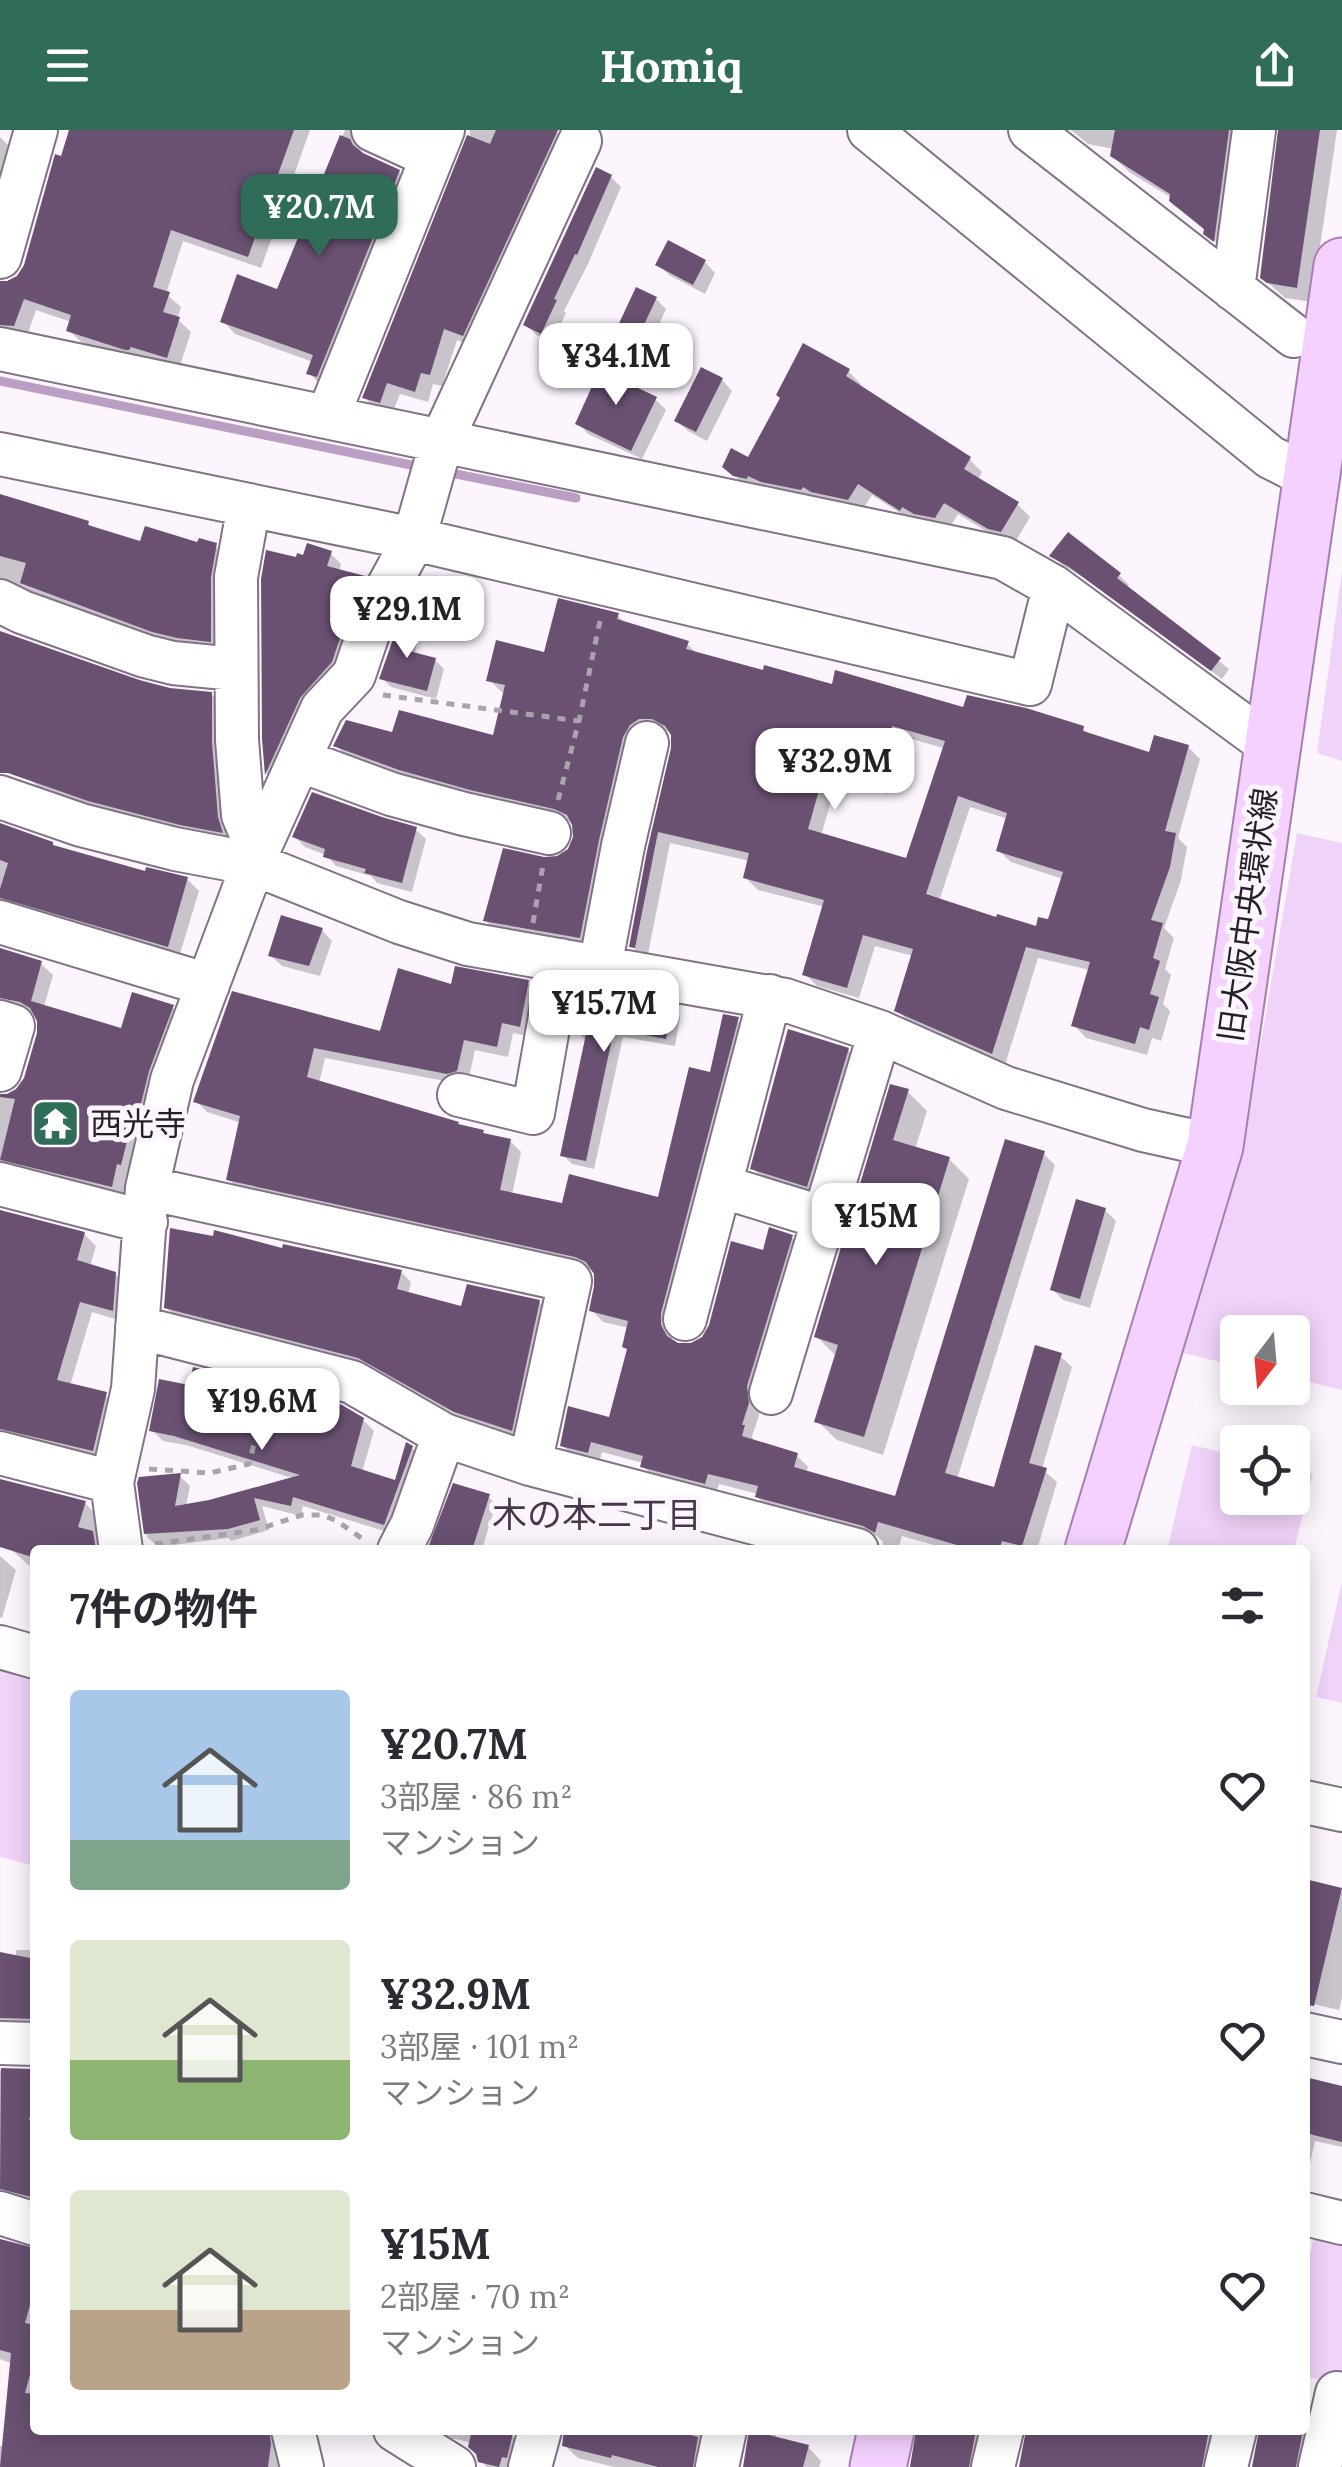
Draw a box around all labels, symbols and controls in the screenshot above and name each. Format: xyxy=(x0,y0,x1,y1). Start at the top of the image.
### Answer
text: Homiq xyxy=(600,37,742,94)
icon: menu xyxy=(40,38,95,93)
icon: share xyxy=(1247,38,1302,93)
pin: ¥20.7M xyxy=(238,174,400,259)
text: ¥20.7M xyxy=(263,186,375,227)
pin: ¥34.1M xyxy=(535,323,697,408)
text: ¥34.1M xyxy=(561,335,671,376)
pin: ¥29.1M xyxy=(326,576,488,661)
text: ¥29.1M xyxy=(352,588,462,629)
pin: ¥32.9M xyxy=(754,728,916,813)
text: ¥32.9M xyxy=(777,740,893,781)
street label: 旧大阪中央環状線 xyxy=(1209,785,1286,1045)
pin: ¥15.7M xyxy=(523,970,685,1055)
text: ¥15.7M xyxy=(551,982,657,1023)
temple icon: 西光寺 xyxy=(29,1098,81,1150)
place label: 西光寺 xyxy=(90,1103,186,1144)
pin: ¥15M xyxy=(817,1183,935,1268)
text: ¥15M xyxy=(834,1195,918,1236)
north arrow xyxy=(1220,1315,1310,1405)
map controls xyxy=(1220,1315,1310,1515)
pin: ¥19.6M xyxy=(181,1368,343,1453)
text: ¥19.6M xyxy=(207,1380,317,1421)
button: locate xyxy=(1220,1425,1310,1515)
district label: 木の本二丁目 xyxy=(492,1492,702,1537)
icon: filters xyxy=(1215,1578,1270,1633)
text: 7件の物件 xyxy=(70,1582,258,1636)
text: ¥20.7M xyxy=(380,1717,528,1771)
icon: home xyxy=(150,1730,270,1850)
icon: heart xyxy=(1215,1763,1270,1818)
text: 3部屋 · 86 m² xyxy=(380,1776,572,1817)
text: マンション xyxy=(380,1822,540,1863)
text: ¥32.9M xyxy=(380,1967,531,2021)
icon: home xyxy=(150,1980,270,2100)
icon: heart xyxy=(1215,2013,1270,2068)
text: 3部屋 · 101 m² xyxy=(380,2026,579,2067)
text: マンション xyxy=(380,2072,540,2113)
text: ¥15M xyxy=(380,2217,491,2271)
icon: home xyxy=(150,2230,270,2350)
icon: heart xyxy=(1215,2263,1270,2318)
text: 2部屋 · 70 m² xyxy=(380,2276,570,2317)
text: マンション xyxy=(380,2322,540,2363)

